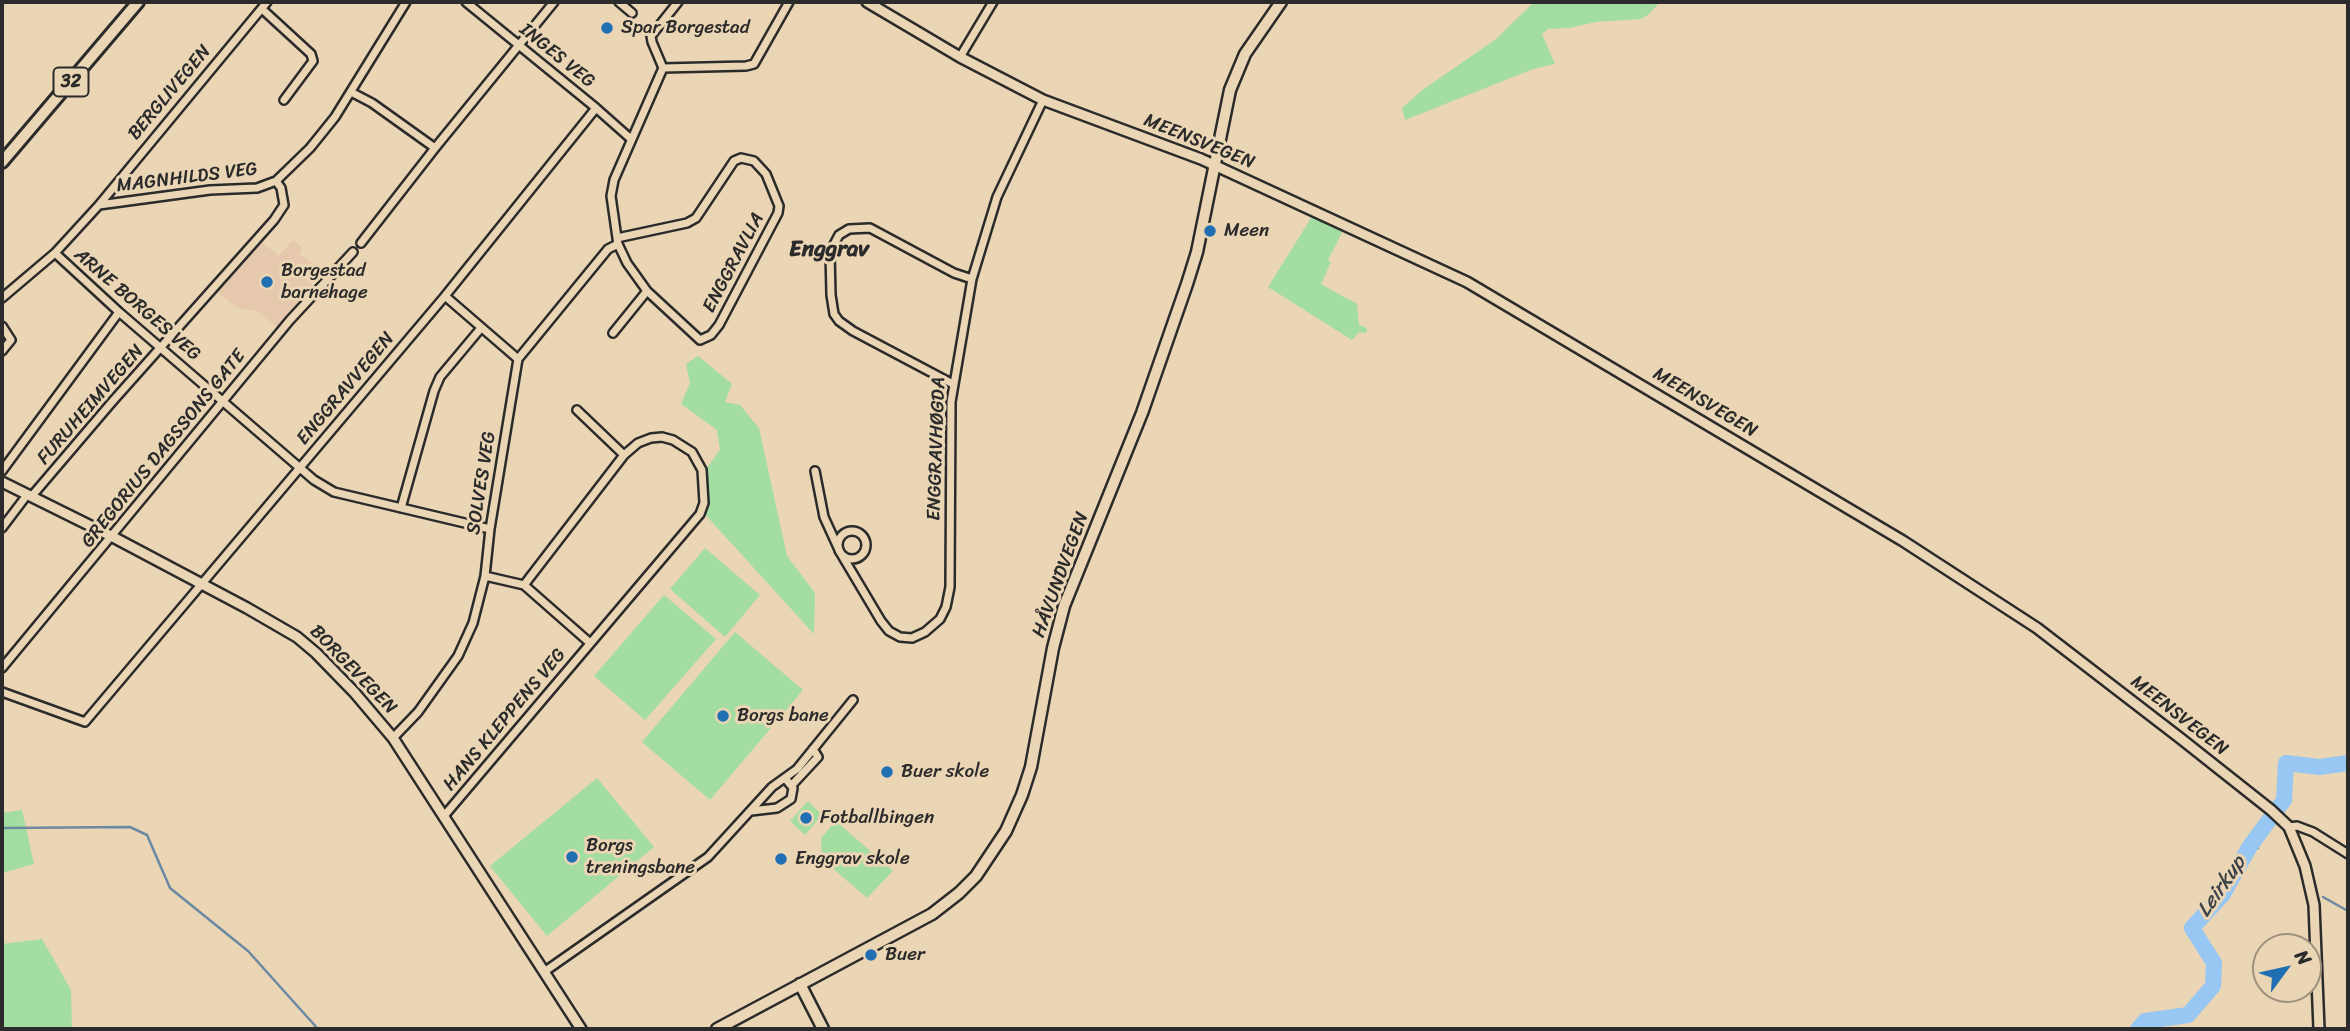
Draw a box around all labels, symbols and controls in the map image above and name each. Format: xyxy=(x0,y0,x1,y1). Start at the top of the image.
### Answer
place label: Spar Borgestad xyxy=(621,17,750,39)
street label: INGES VEG xyxy=(515,19,599,93)
marker: Spar Borgestad xyxy=(599,20,615,36)
street label: BERGLIVEGEN xyxy=(124,41,216,145)
road number: 32 xyxy=(54,68,88,96)
street label: MEENSVEGEN xyxy=(1140,109,1258,175)
street label: MAGNHILDS VEG xyxy=(115,158,259,198)
street label: ENGGRAVLIA xyxy=(698,209,770,317)
place label: Meen xyxy=(1224,220,1269,242)
marker: Meen xyxy=(1202,223,1218,239)
district label: Enggrav xyxy=(789,236,869,264)
street label: ARNE BORGES VEG xyxy=(69,244,205,366)
place label: Borgestad barnehage xyxy=(281,260,368,304)
marker: Borgestad barnehage xyxy=(259,274,275,290)
street label: ENGGRAVVEGEN xyxy=(292,328,400,450)
street label: FURUHEIMVEGEN xyxy=(33,340,149,470)
street label: GREGORIUS DAGSSONS GATE xyxy=(77,345,251,553)
street label: MEENSVEGEN xyxy=(1649,363,1761,443)
street label: ENGGRAVHØGDA xyxy=(923,377,951,521)
street label: SOLVES VEG xyxy=(463,430,501,536)
street label: HÅVUNDVEGEN xyxy=(1028,509,1094,641)
street label: BORGEVEGEN xyxy=(305,620,401,720)
street label: HANS KLEPPENS VEG xyxy=(439,644,571,796)
street label: MEENSVEGEN xyxy=(2126,671,2232,761)
place label: Borgs bane xyxy=(737,705,829,727)
marker: Borgs bane xyxy=(715,708,731,724)
place label: Buer skole xyxy=(901,761,989,783)
marker: Buer skole xyxy=(879,764,895,780)
place label: Fotballbingen xyxy=(820,807,934,829)
marker: Fotballbingen xyxy=(798,810,814,826)
place label: Borgs treningsbane xyxy=(586,835,695,879)
place label: Enggrav skole xyxy=(795,848,910,870)
marker: Borgs treningsbane xyxy=(564,849,580,865)
marker: Enggrav skole xyxy=(773,851,789,867)
water label: Leirkup xyxy=(2192,852,2252,922)
north arrow xyxy=(2252,933,2322,1003)
text: N xyxy=(2286,943,2321,972)
place label: Buer xyxy=(885,944,925,966)
marker: Buer xyxy=(863,947,879,963)

